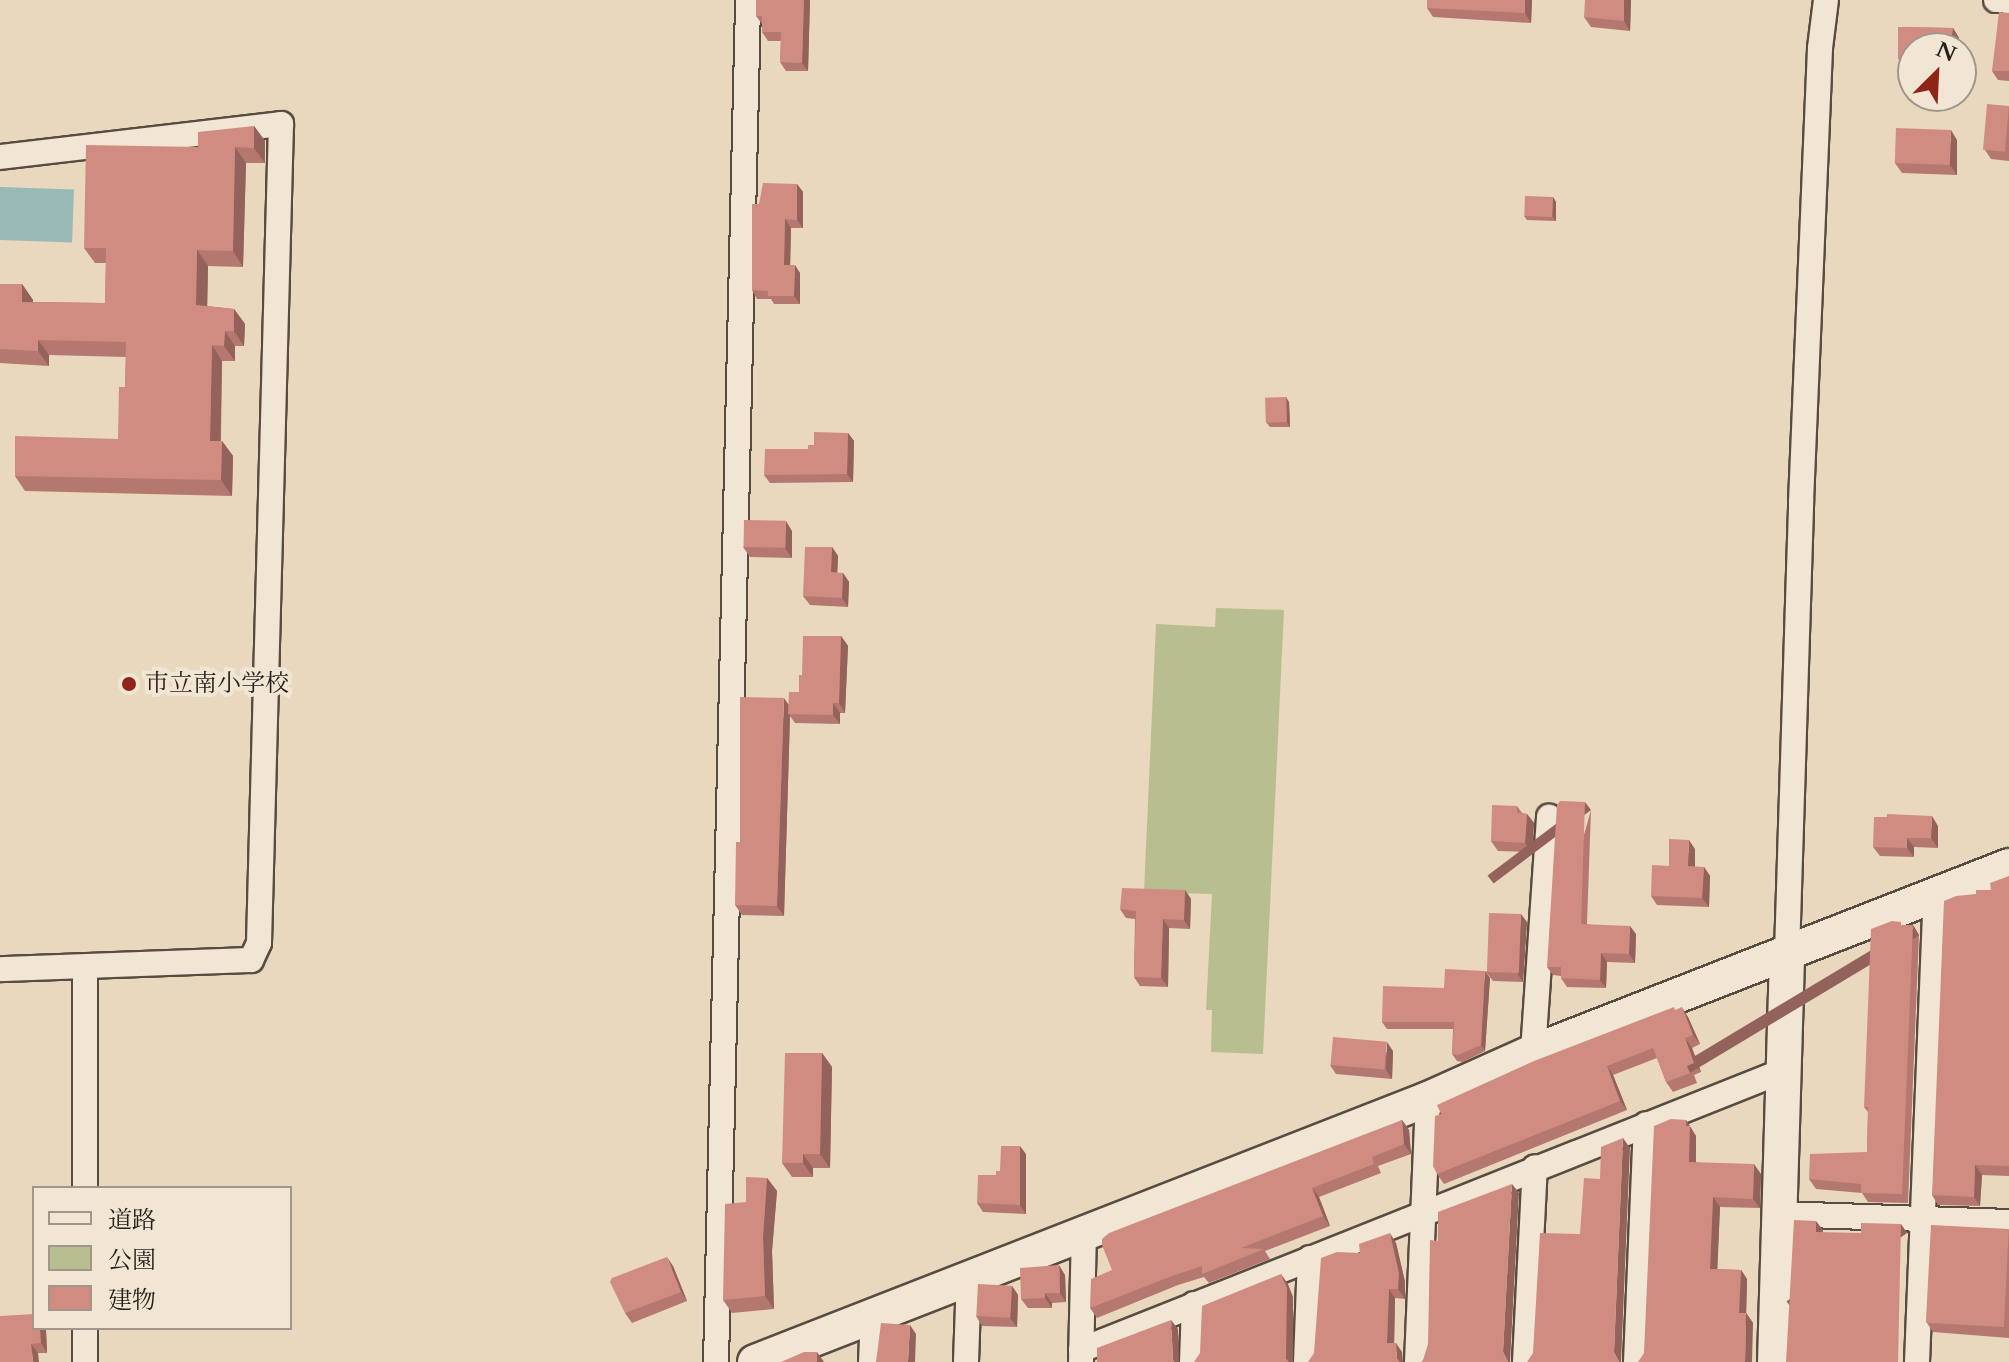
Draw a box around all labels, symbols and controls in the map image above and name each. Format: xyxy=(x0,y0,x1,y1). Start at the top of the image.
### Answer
north arrow xyxy=(1897,32,1977,112)
text: N xyxy=(1931,34,1961,69)
place label: 市立南小学校 xyxy=(145,670,289,698)
marker: 市立南小学校 xyxy=(120,675,138,693)
legend xyxy=(32,1186,292,1330)
text: 道路 xyxy=(108,1204,156,1237)
text: 公園 xyxy=(108,1244,156,1277)
text: 建物 xyxy=(108,1284,156,1317)

